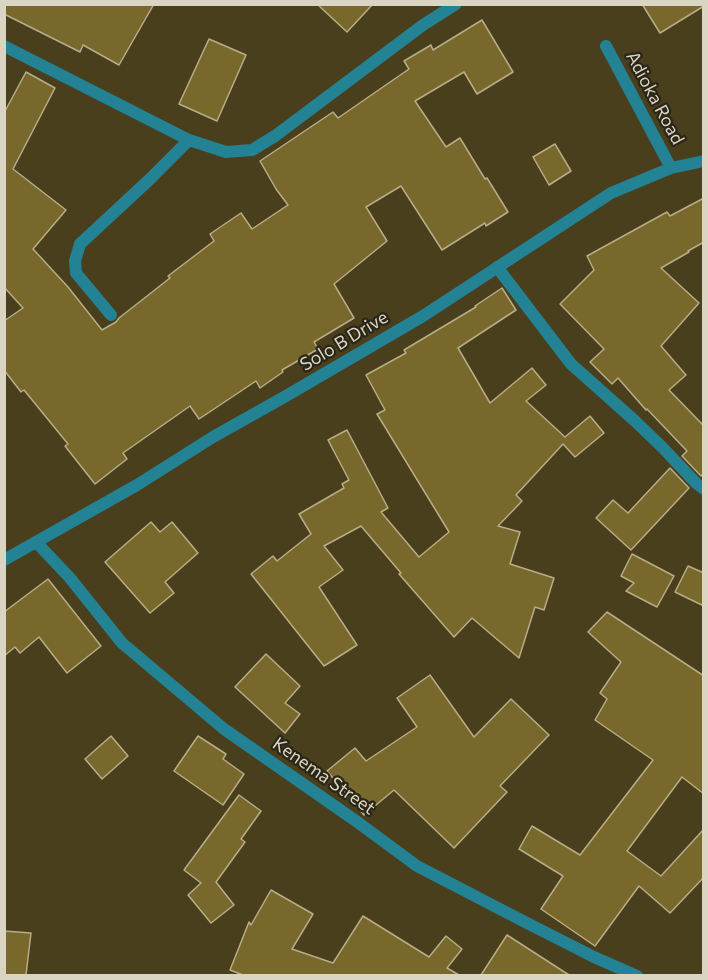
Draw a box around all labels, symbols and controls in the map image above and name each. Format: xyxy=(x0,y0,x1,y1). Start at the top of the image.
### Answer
street label: Adioka Road xyxy=(621,48,689,148)
street label: Solo B Drive xyxy=(296,306,392,376)
street label: Kenema Street xyxy=(269,733,379,819)

